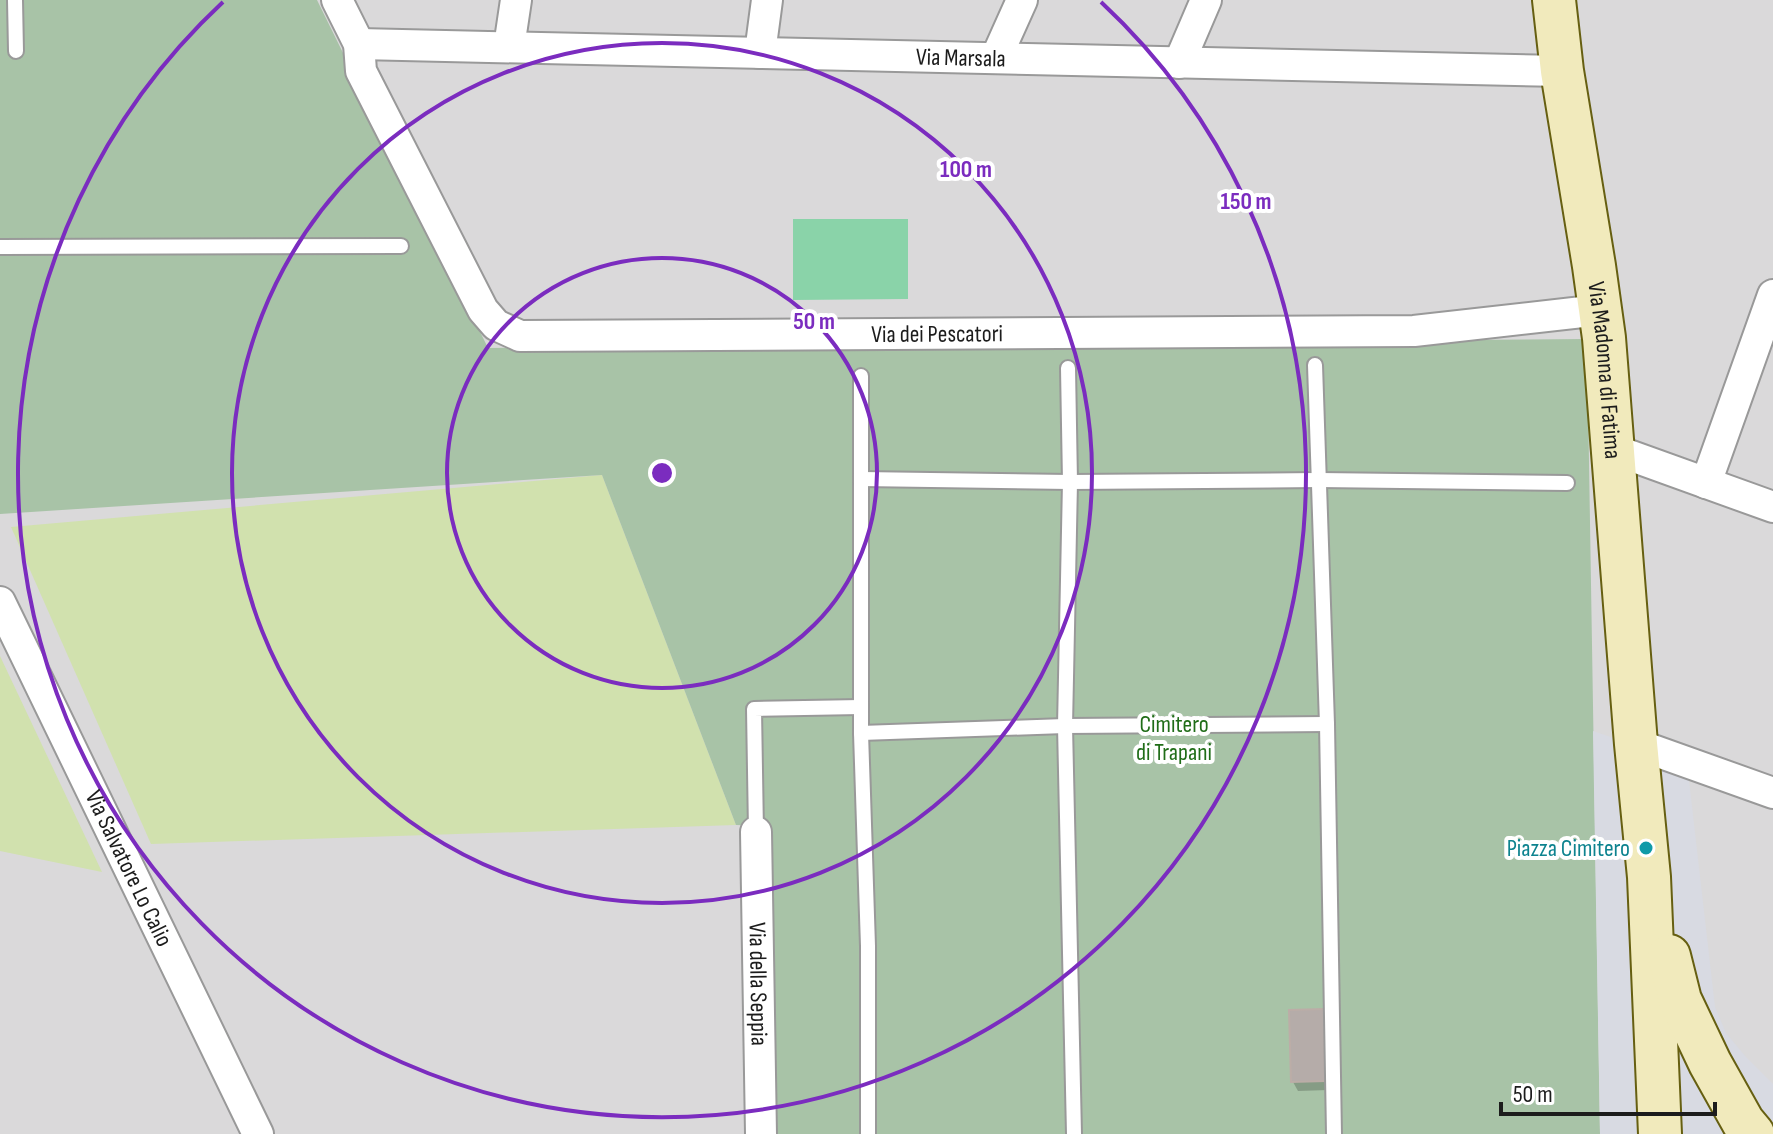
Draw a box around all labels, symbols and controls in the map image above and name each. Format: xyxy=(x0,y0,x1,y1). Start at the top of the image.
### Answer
street label: Via Marsala xyxy=(916,43,1006,74)
text: 100 m xyxy=(940,155,992,184)
text: 150 m xyxy=(1220,187,1272,216)
street label: Via Madonna di Fatima xyxy=(1581,280,1627,460)
text: 50 m xyxy=(793,307,835,336)
street label: Via dei Pescatori xyxy=(871,319,1003,349)
centre of rings xyxy=(648,459,676,487)
park label: Cimitero di Trapani xyxy=(1136,710,1212,767)
street label: Via Salvatore Lo Calio xyxy=(79,786,179,951)
place label: Piazza Cimitero xyxy=(1507,834,1630,863)
marker: Piazza Cimitero xyxy=(1637,839,1655,857)
street label: Via della Seppia xyxy=(742,922,774,1046)
scale bar xyxy=(1501,1066,1715,1116)
text: 50 m xyxy=(1513,1080,1553,1109)

